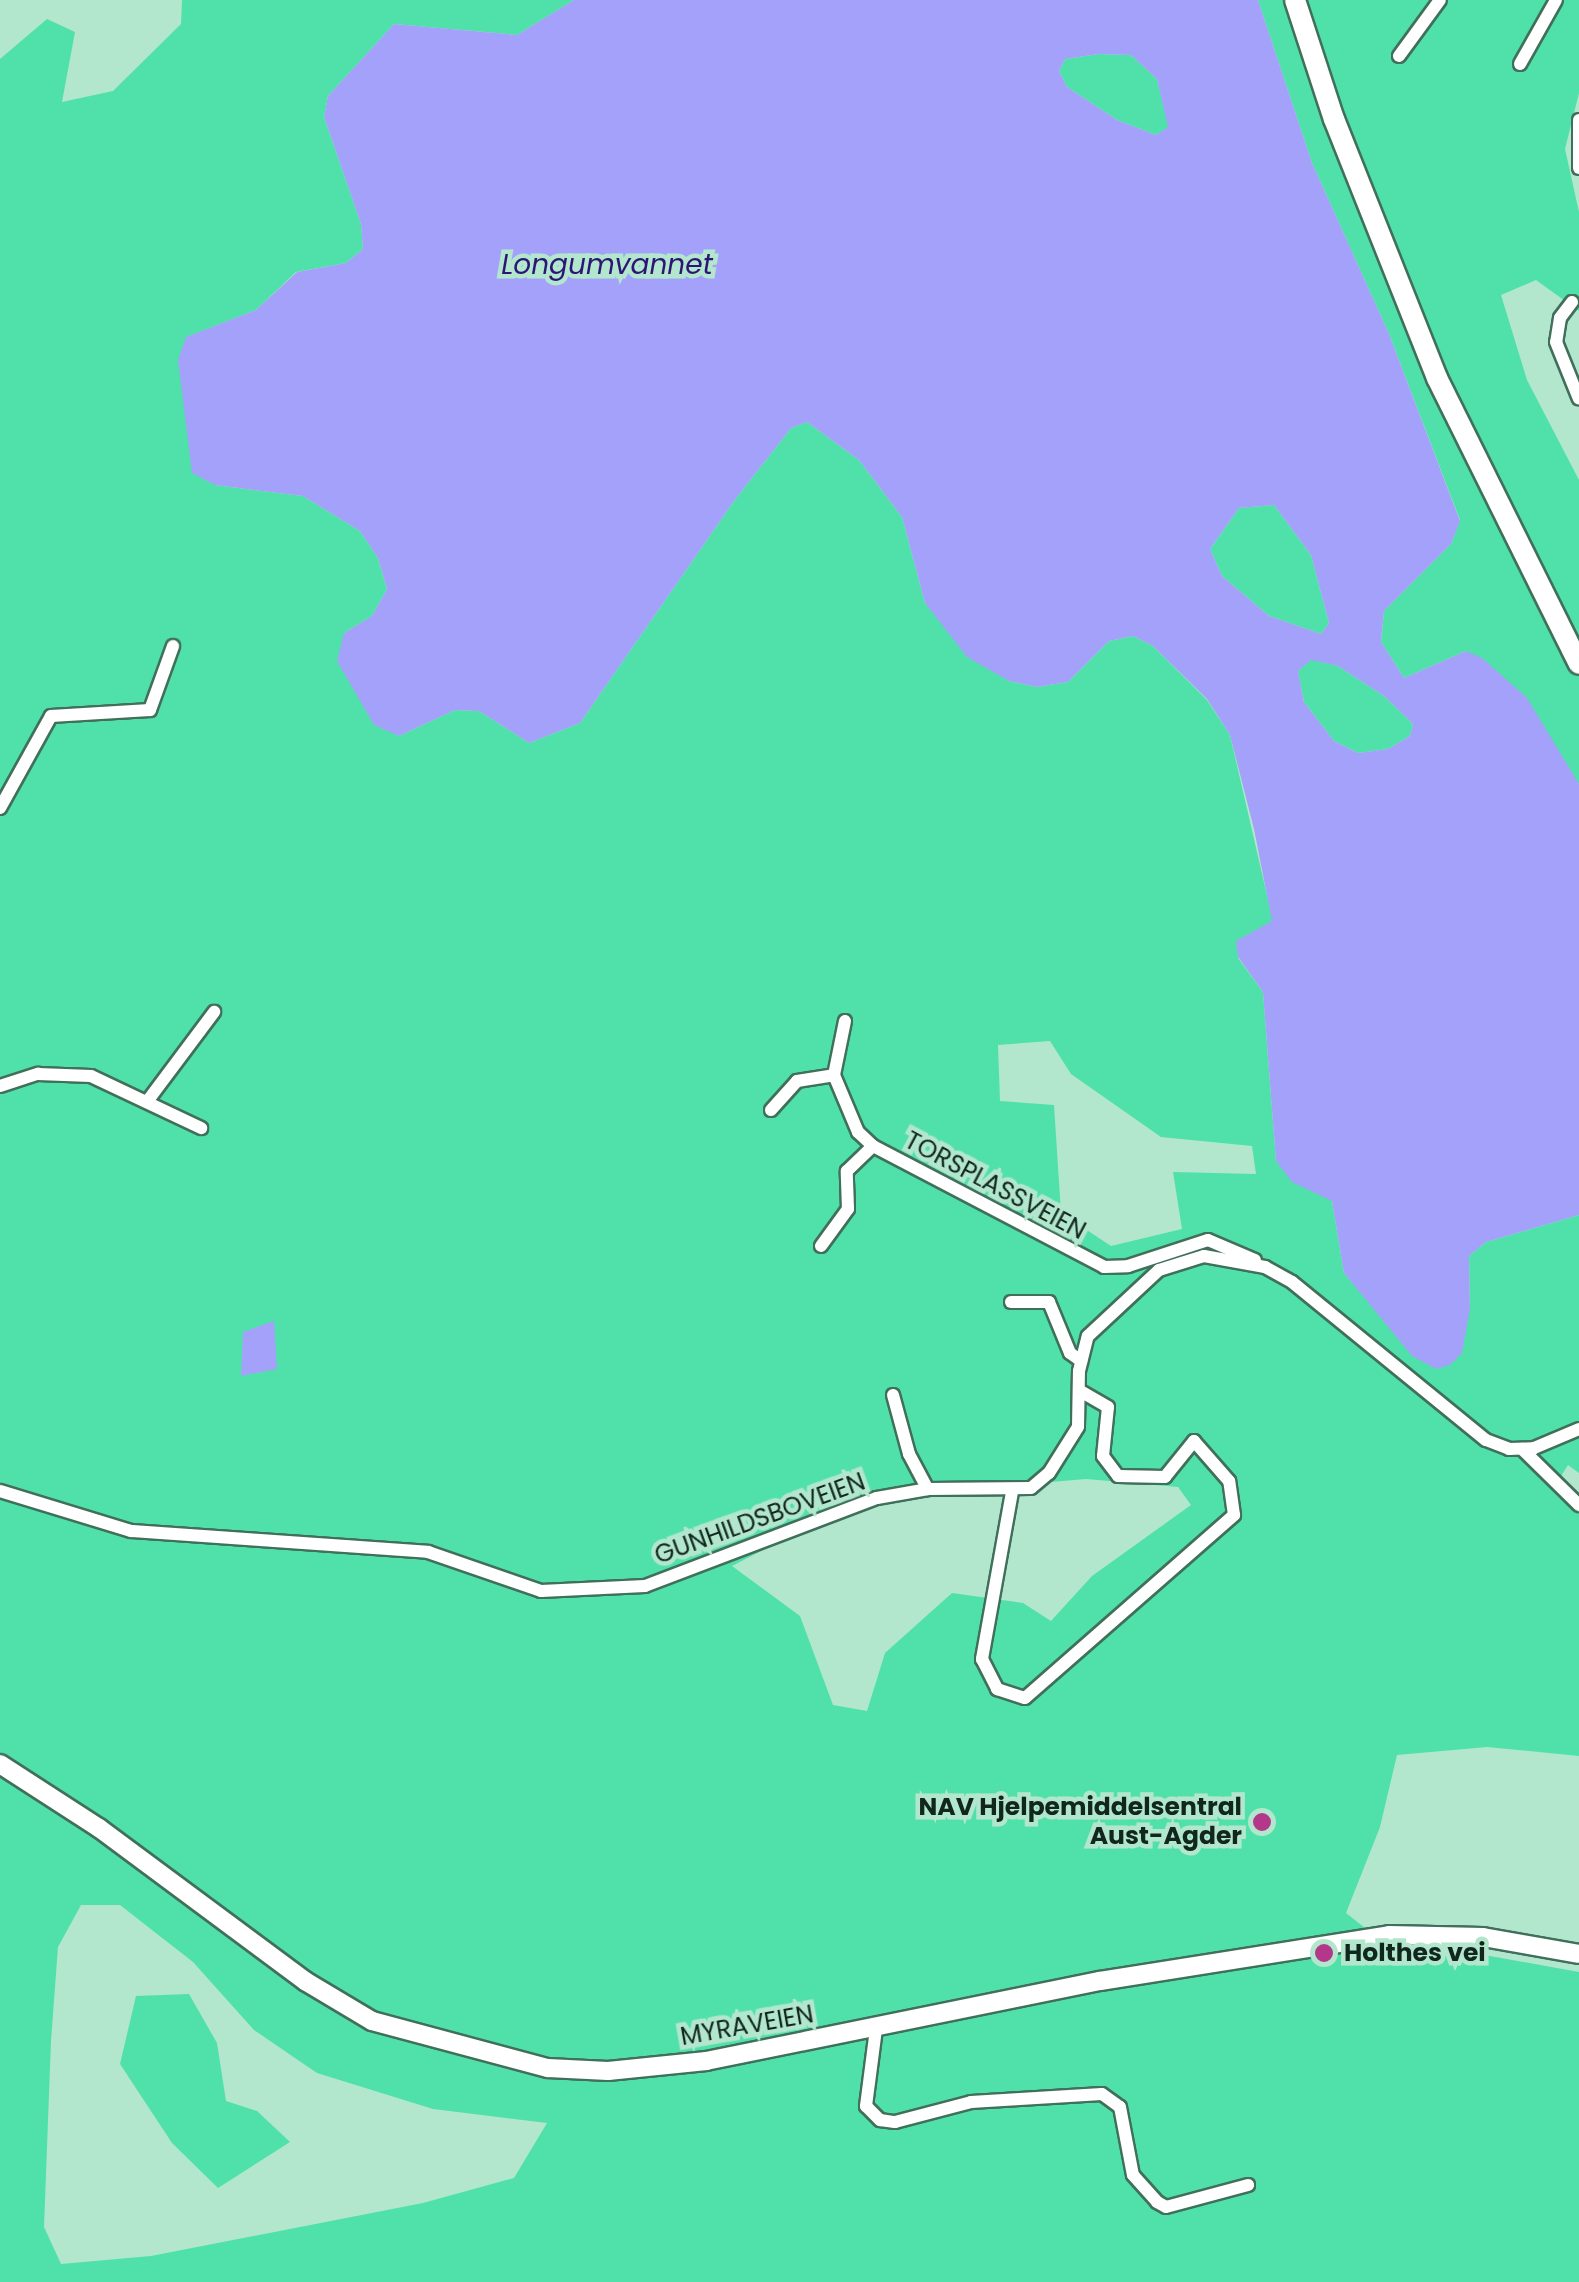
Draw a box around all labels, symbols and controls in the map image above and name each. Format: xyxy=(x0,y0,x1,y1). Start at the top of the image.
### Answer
water label: Longumvannet xyxy=(501,248,713,282)
street label: TORSPLASSVEIEN xyxy=(899,1126,1091,1246)
street label: GUNHILDSBOVEIEN xyxy=(651,1467,869,1571)
place label: NAV Hjelpemiddelsentral Aust-Agder xyxy=(918,1793,1242,1852)
marker: NAV Hjelpemiddelsentral Aust-Agder xyxy=(1251,1811,1273,1833)
place label: Holthes vei xyxy=(1344,1938,1486,1968)
marker: Holthes vei xyxy=(1313,1942,1335,1964)
street label: MYRAVEIEN xyxy=(678,2000,816,2052)

